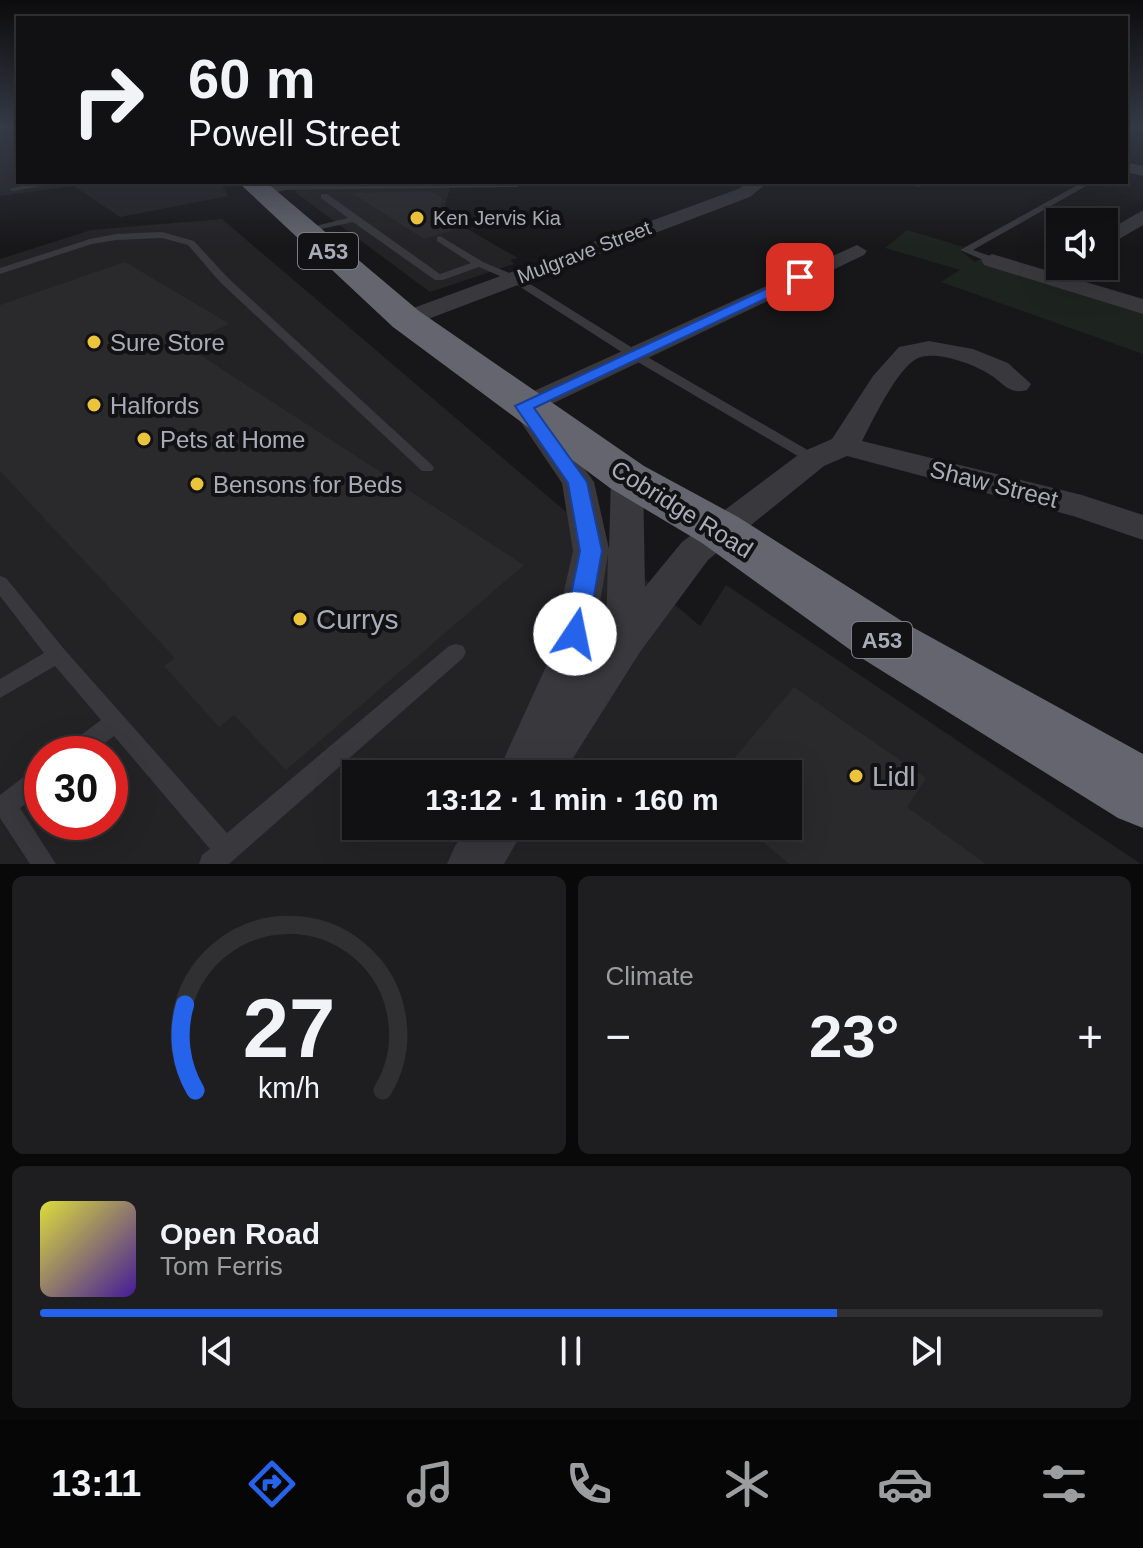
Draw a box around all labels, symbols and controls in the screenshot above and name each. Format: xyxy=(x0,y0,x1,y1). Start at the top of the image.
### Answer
text: 60 m xyxy=(188,47,316,110)
icon: right xyxy=(56,48,160,152)
text: Powell Street xyxy=(188,113,400,154)
place label: Ken Jervis Kia xyxy=(433,207,562,229)
map controls xyxy=(1046,208,1118,280)
button: sound xyxy=(1046,208,1118,280)
marker: Ken Jervis Kia xyxy=(408,209,426,227)
street label: Mulgrave Street xyxy=(514,216,654,288)
road number: A53 xyxy=(298,233,358,269)
pin xyxy=(766,243,834,311)
icon: arrive xyxy=(778,255,822,299)
place label: Sure Store xyxy=(110,329,225,356)
marker: Sure Store xyxy=(85,333,103,351)
place label: Halfords xyxy=(110,392,199,419)
marker: Halfords xyxy=(85,396,103,414)
place label: Pets at Home xyxy=(160,426,305,453)
marker: Pets at Home xyxy=(135,430,153,448)
street label: Cobridge Road xyxy=(606,455,758,563)
street label: Shaw Street xyxy=(927,455,1061,513)
place label: Bensons for Beds xyxy=(213,471,402,498)
marker: Bensons for Beds xyxy=(188,475,206,493)
position arrow xyxy=(533,592,617,676)
place label: Currys xyxy=(316,604,398,635)
marker: Currys xyxy=(291,610,309,628)
road number: A53 xyxy=(852,622,912,658)
speed limit sign: 30 xyxy=(24,736,128,840)
place label: Lidl xyxy=(872,761,916,792)
marker: Lidl xyxy=(847,767,865,785)
text: 13:12 · 1 min · 160 m xyxy=(425,783,719,816)
text: Climate xyxy=(606,961,694,991)
text: 27 xyxy=(242,982,335,1075)
text: 23° xyxy=(809,1003,900,1070)
text: − xyxy=(606,1012,631,1061)
text: + xyxy=(1077,1012,1103,1061)
text: km/h xyxy=(258,1072,320,1104)
text: Open Road xyxy=(160,1217,320,1250)
text: Tom Ferris xyxy=(160,1251,283,1281)
icon: previous xyxy=(195,1329,239,1373)
icon: pause xyxy=(549,1329,593,1373)
icon: next xyxy=(904,1329,948,1373)
icon: directions xyxy=(244,1456,300,1512)
icon: music xyxy=(402,1456,458,1512)
icon: phone xyxy=(561,1456,617,1512)
icon: climate xyxy=(719,1456,775,1512)
icon: car xyxy=(877,1456,933,1512)
icon: filters xyxy=(1036,1456,1092,1512)
text: 13:11 xyxy=(51,1463,141,1504)

